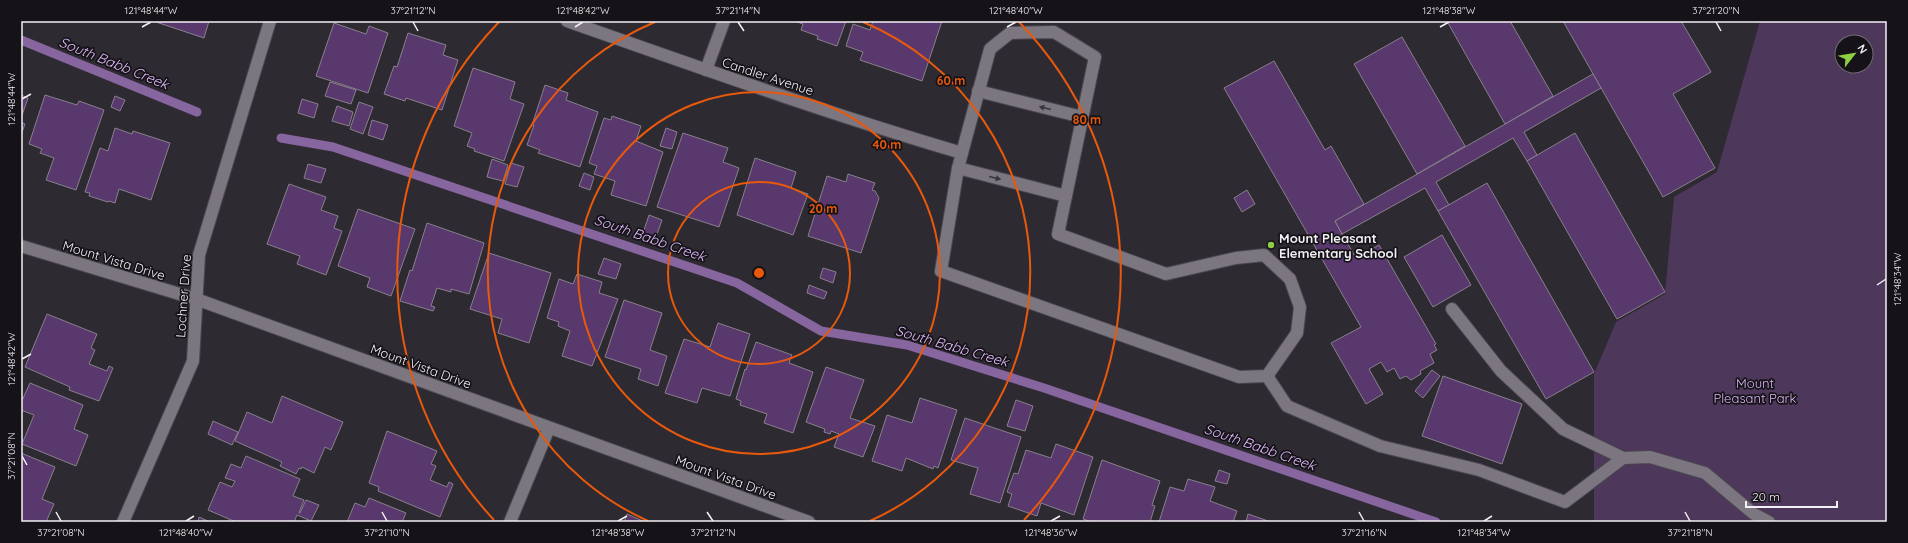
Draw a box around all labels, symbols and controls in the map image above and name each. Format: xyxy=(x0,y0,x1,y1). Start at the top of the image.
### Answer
text: 121°48'44"W xyxy=(125,4,178,17)
text: 37°21'12"N xyxy=(390,4,436,17)
text: 121°48'42"W xyxy=(556,4,610,17)
text: 37°21'14"N xyxy=(716,4,760,17)
text: 121°48'40"W xyxy=(989,4,1043,17)
text: 121°48'38"W xyxy=(1423,4,1476,17)
text: 37°21'20"N xyxy=(1692,4,1740,17)
water label: South Babb Creek xyxy=(57,33,173,94)
north arrow xyxy=(1834,34,1874,74)
text: N xyxy=(1854,42,1871,56)
street label: Candler Avenue xyxy=(720,54,816,98)
text: 121°48'44"W xyxy=(5,72,18,125)
text: 60 m xyxy=(937,73,965,88)
one-way arrow xyxy=(1038,105,1050,111)
text: 80 m xyxy=(1073,112,1101,127)
text: 40 m xyxy=(873,137,901,152)
one-way arrow xyxy=(989,175,1002,181)
text: 20 m xyxy=(809,201,837,216)
water label: South Babb Creek xyxy=(592,210,710,266)
place label: Mount Pleasant Elementary School xyxy=(1279,230,1397,261)
street label: Mount Vista Drive xyxy=(61,237,167,283)
marker: Mount Pleasant Elementary School xyxy=(1266,240,1276,250)
text: 121°48'34"W xyxy=(1891,252,1904,305)
street label: Lochner Drive xyxy=(172,254,194,338)
centre of rings xyxy=(752,266,766,280)
water label: South Babb Creek xyxy=(893,321,1012,371)
text: 121°48'42"W xyxy=(5,332,18,386)
street label: Mount Vista Drive xyxy=(368,340,474,392)
park label: Mount Pleasant Park xyxy=(1714,375,1797,406)
water label: South Babb Creek xyxy=(1202,419,1320,475)
text: 37°21'08"N xyxy=(5,432,18,480)
street label: Mount Vista Drive xyxy=(673,451,779,503)
scale bar xyxy=(1746,483,1837,509)
text: 20 m xyxy=(1752,489,1780,504)
text: 37°21'08"N xyxy=(37,526,85,539)
text: 121°48'40"W xyxy=(159,526,213,539)
text: 37°21'10"N xyxy=(364,526,410,539)
text: 121°48'38"W xyxy=(592,526,645,539)
text: 37°21'12"N xyxy=(690,526,736,539)
text: 121°48'36"W xyxy=(1025,526,1078,539)
text: 37°21'16"N xyxy=(1341,526,1387,539)
text: 121°48'34"W xyxy=(1458,526,1511,539)
text: 37°21'18"N xyxy=(1667,526,1713,539)

